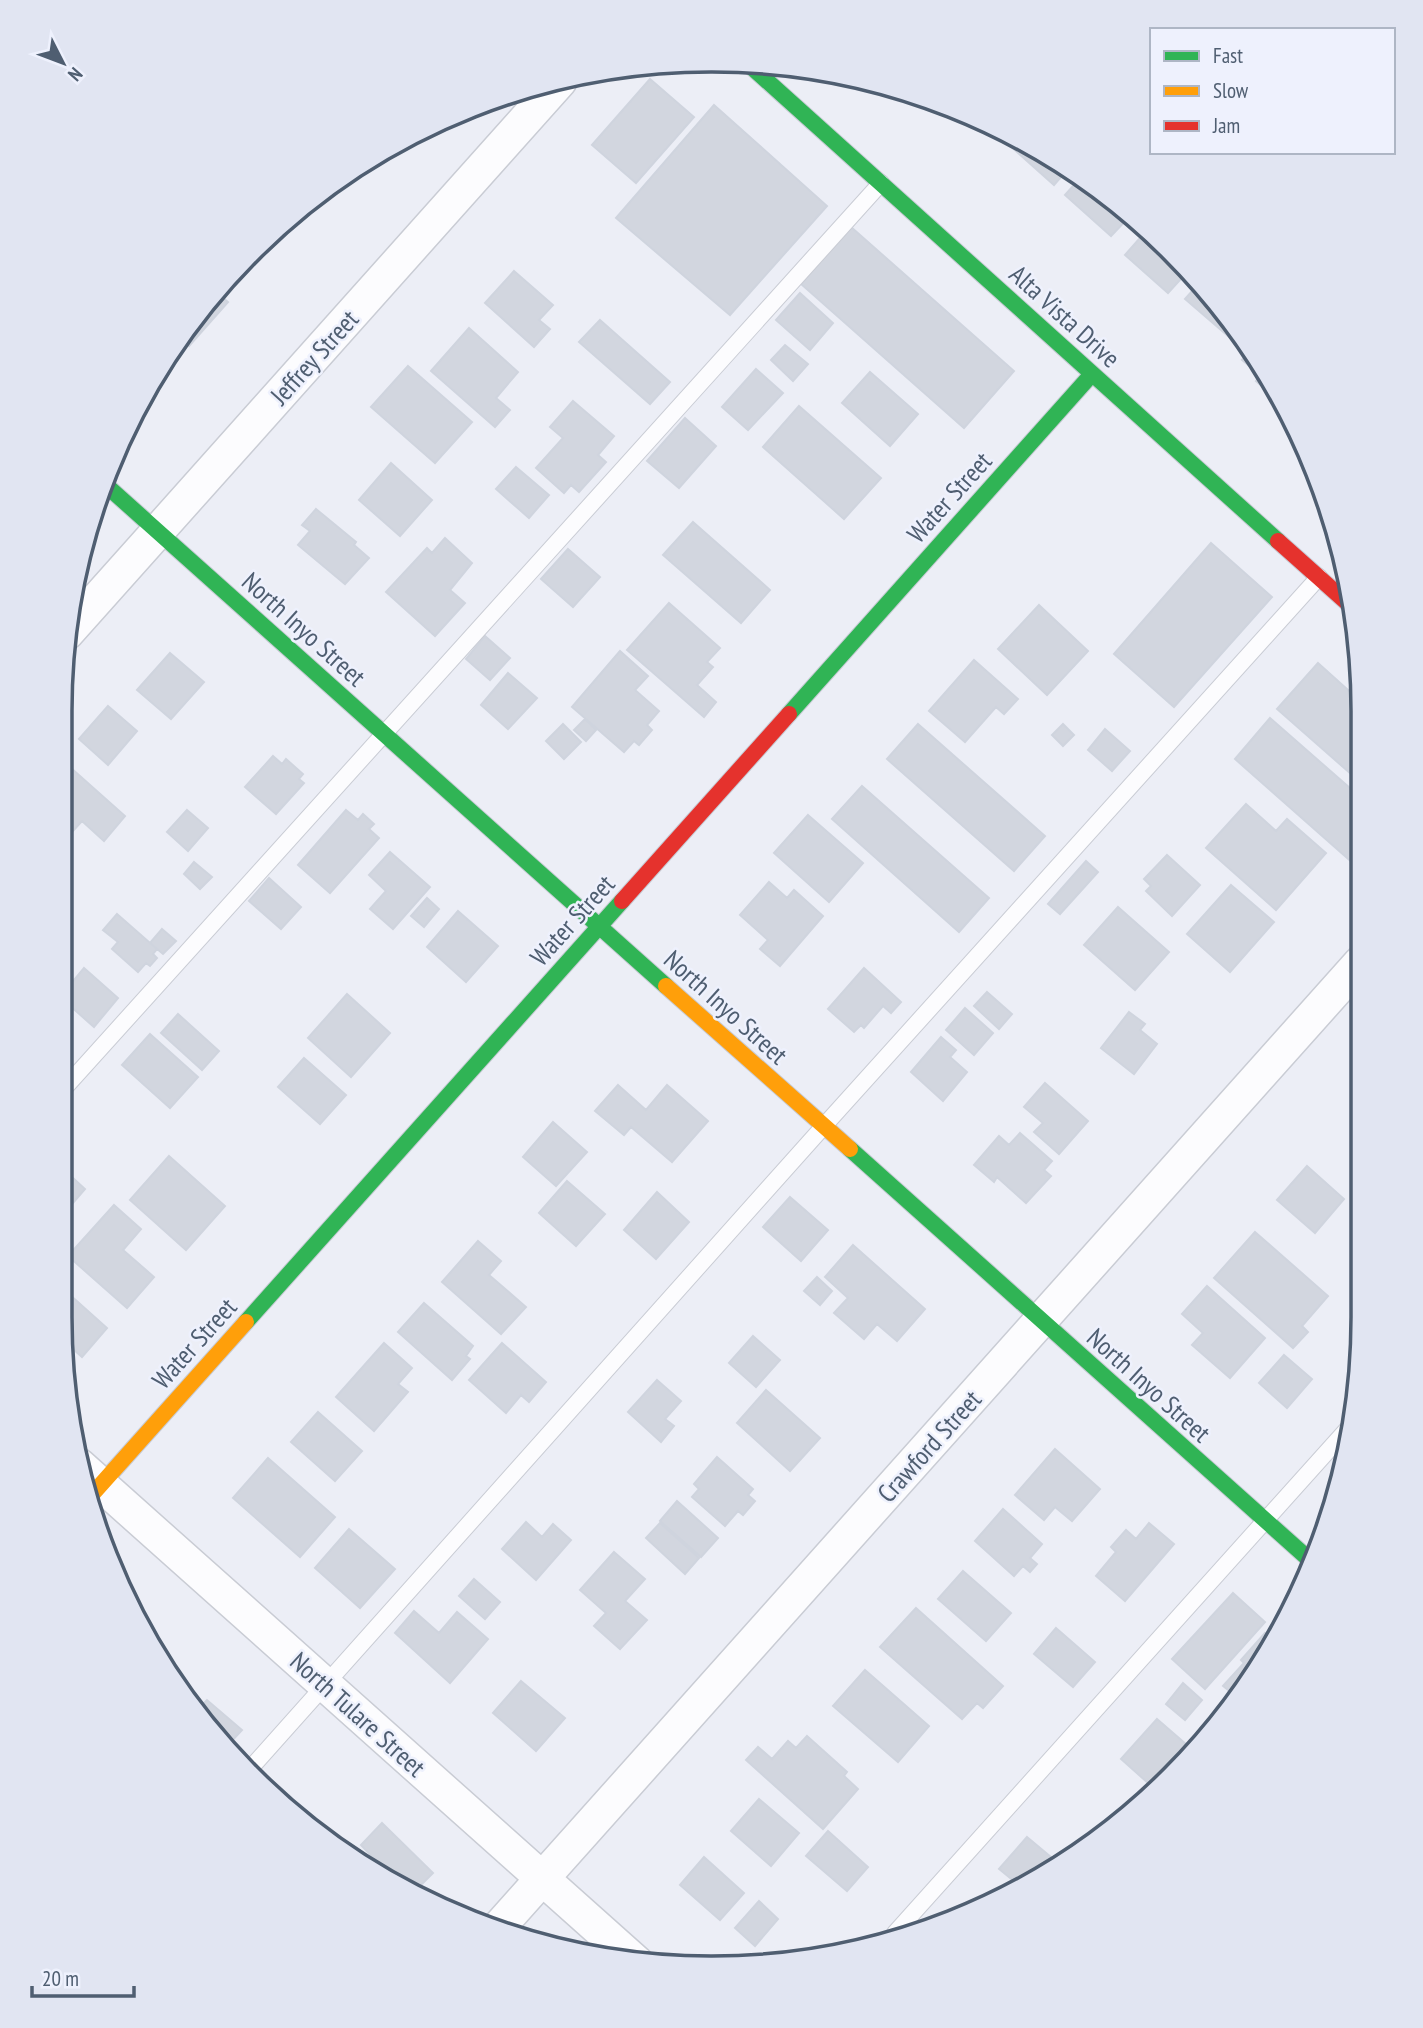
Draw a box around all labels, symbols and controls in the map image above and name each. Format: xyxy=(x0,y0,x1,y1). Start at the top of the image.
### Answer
north arrow xyxy=(28,28,98,98)
legend xyxy=(1150,28,1395,154)
text: Fast xyxy=(1213,42,1243,69)
text: N xyxy=(63,63,88,86)
text: Slow xyxy=(1213,77,1249,104)
text: Jam xyxy=(1212,112,1240,139)
street label: Alta Vista Drive xyxy=(1003,258,1127,374)
street label: Jeffrey Street xyxy=(262,303,365,412)
street label: Water Street xyxy=(900,445,998,549)
street label: North Inyo Street xyxy=(235,565,373,693)
street label: Water Street xyxy=(523,868,621,972)
street label: North Inyo Street xyxy=(657,943,795,1071)
street label: Water Street xyxy=(145,1291,243,1395)
street label: North Inyo Street xyxy=(1080,1321,1218,1449)
street label: Crawford Street xyxy=(870,1383,988,1509)
street label: North Tulare Street xyxy=(284,1645,432,1783)
scale bar xyxy=(32,1954,133,1998)
text: 20 m xyxy=(42,1965,79,1992)

